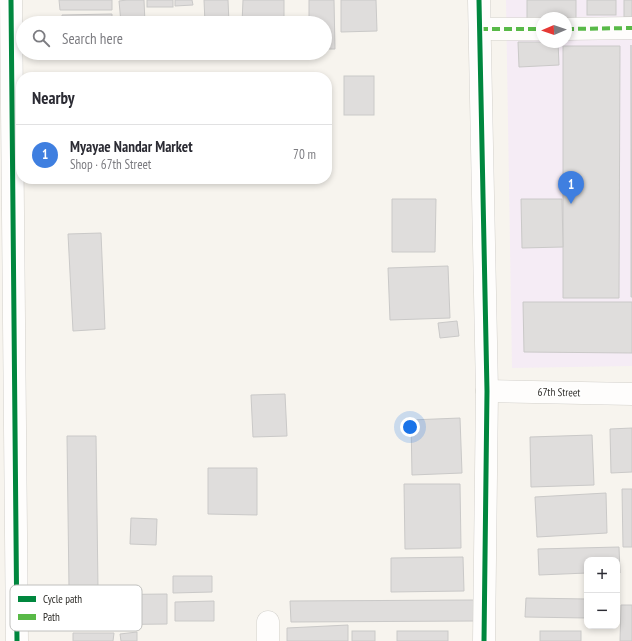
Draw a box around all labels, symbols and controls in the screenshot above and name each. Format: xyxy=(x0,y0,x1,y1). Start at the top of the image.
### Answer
north arrow xyxy=(536,12,572,48)
search box xyxy=(16,16,332,60)
icon: search xyxy=(30,27,52,49)
text: Search here xyxy=(62,29,123,48)
text: Nearby xyxy=(32,87,75,109)
text: Myayae Nandar Market xyxy=(70,137,193,156)
text: 1 xyxy=(42,146,48,163)
text: 70 m xyxy=(293,146,316,163)
text: Shop · 67th Street xyxy=(70,156,151,173)
pin: 1 xyxy=(558,171,584,204)
street label: 67th Street xyxy=(537,385,581,399)
your location xyxy=(400,417,420,437)
map controls xyxy=(584,557,620,629)
button: + xyxy=(584,557,620,593)
legend xyxy=(10,585,142,631)
text: Cycle path xyxy=(43,592,82,606)
button: − xyxy=(584,593,620,629)
text: Path xyxy=(43,610,60,624)

